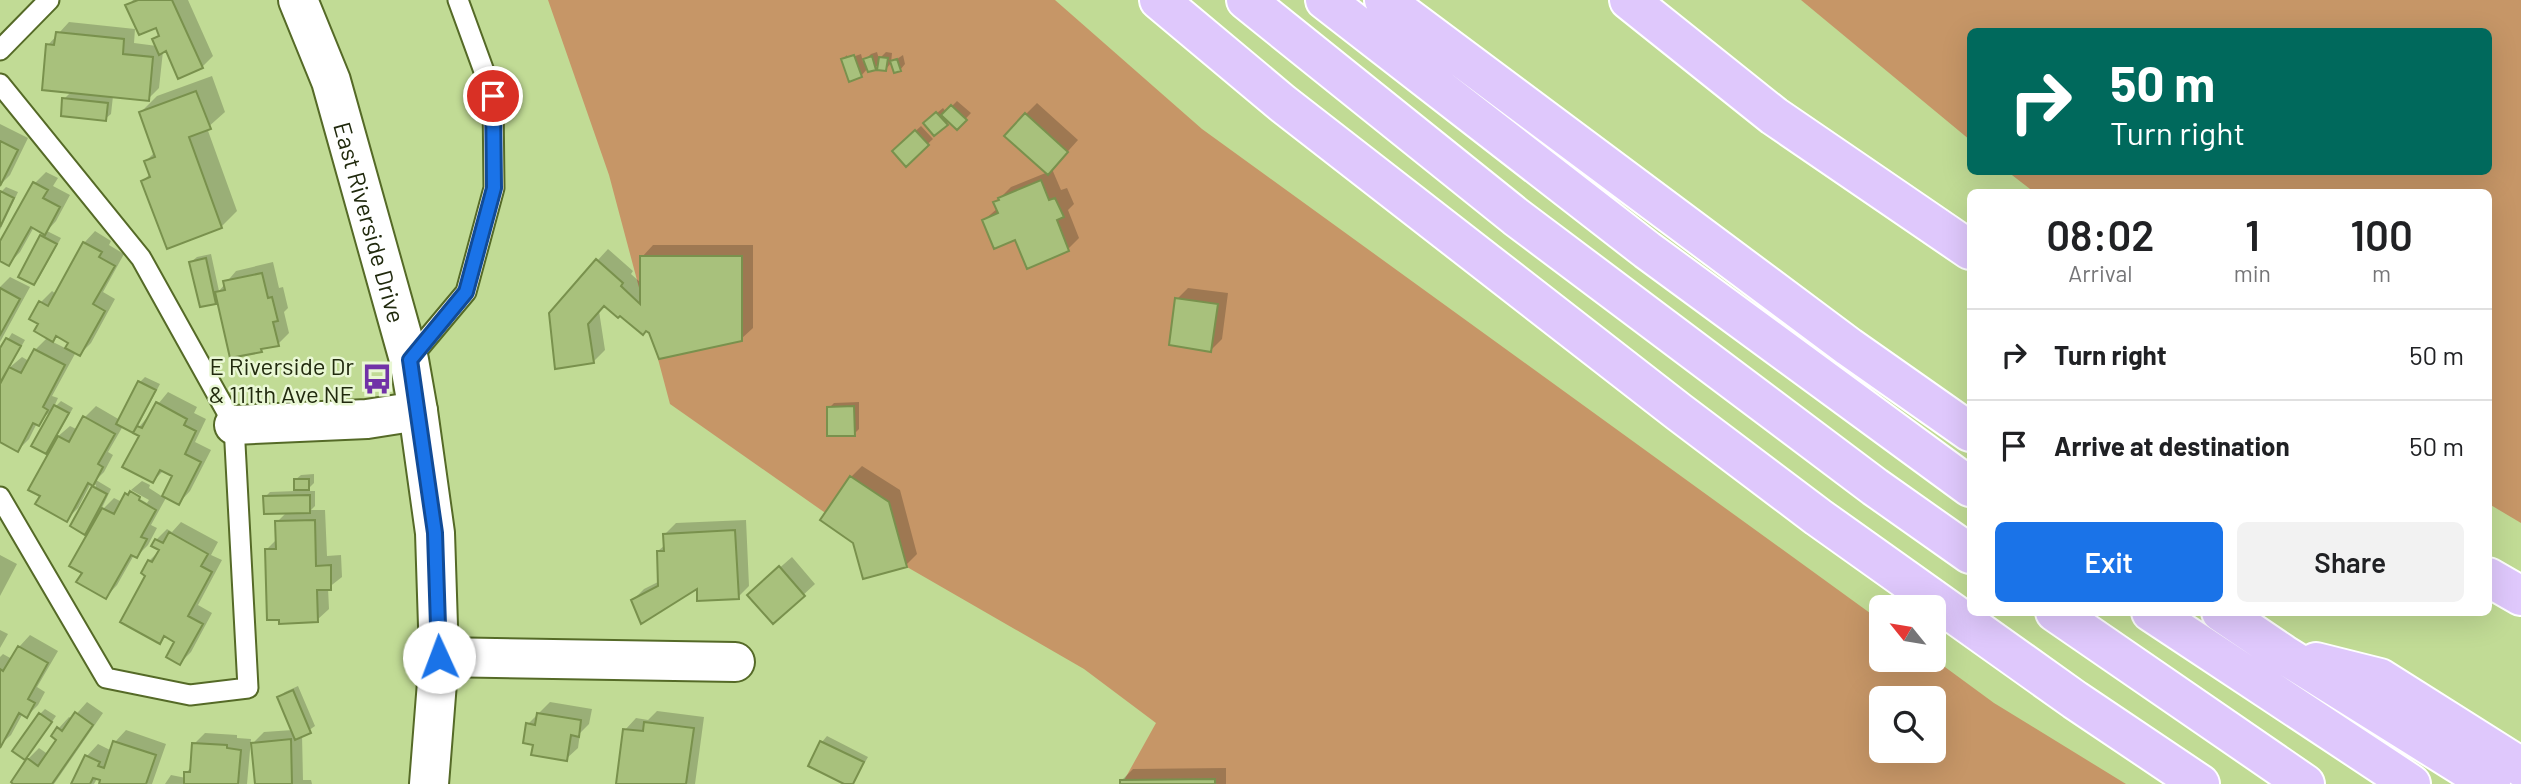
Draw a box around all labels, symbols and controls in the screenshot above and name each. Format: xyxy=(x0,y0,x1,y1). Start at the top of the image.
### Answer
text: 50 m xyxy=(2110,53,2215,112)
icon: right xyxy=(1995,56,2086,147)
pin xyxy=(463,66,523,126)
icon: arrive xyxy=(474,77,512,115)
text: Turn right xyxy=(2110,113,2245,151)
street label: East Riverside Drive xyxy=(329,118,412,326)
text: 08:02 xyxy=(2046,209,2154,259)
text: 1 xyxy=(2245,209,2260,259)
text: 100 xyxy=(2350,209,2413,259)
text: Arrival xyxy=(2068,259,2132,287)
text: min xyxy=(2234,259,2271,287)
text: m xyxy=(2372,259,2391,287)
icon: right xyxy=(1995,336,2033,374)
text: Turn right xyxy=(2054,339,2167,370)
text: 50 m xyxy=(2409,339,2464,370)
place label: E Riverside Dr & 111th Ave NE xyxy=(209,351,354,408)
bus stop icon: E Riverside Dr & 111th Ave NE xyxy=(360,362,394,396)
icon: arrive xyxy=(1995,427,2033,465)
text: Arrive at destination xyxy=(2054,430,2290,461)
text: 50 m xyxy=(2409,430,2464,461)
button: Exit xyxy=(1995,522,2223,602)
button: Share xyxy=(2237,522,2464,602)
north arrow xyxy=(1869,595,1946,672)
map controls xyxy=(1869,595,1946,763)
position arrow xyxy=(402,620,476,694)
button: search xyxy=(1869,686,1946,763)

